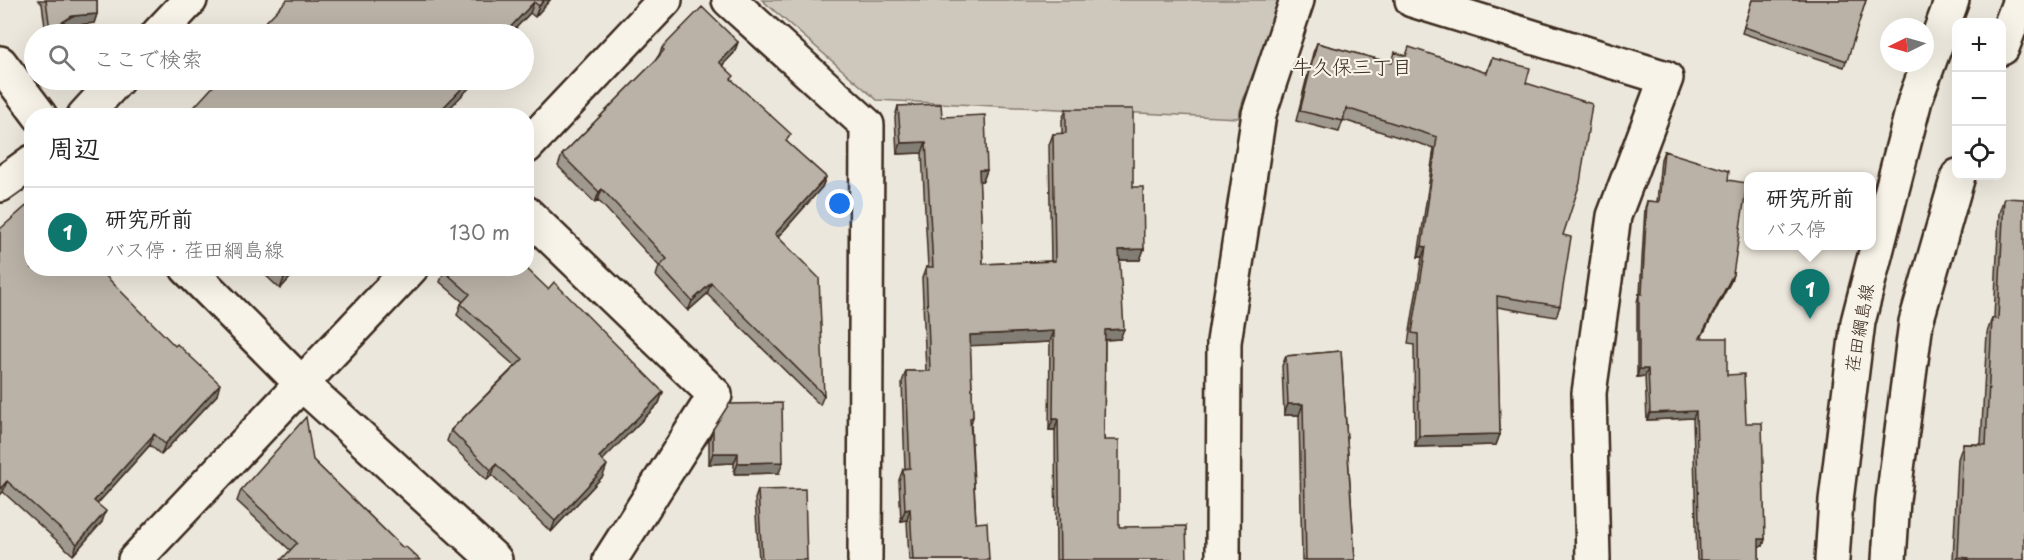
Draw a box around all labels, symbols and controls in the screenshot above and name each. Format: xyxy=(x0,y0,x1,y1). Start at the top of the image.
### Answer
north arrow xyxy=(1880,18,1934,72)
map controls xyxy=(1952,18,2006,180)
button: + xyxy=(1952,18,2006,72)
search box xyxy=(24,24,534,90)
icon: search xyxy=(45,41,78,74)
text: ここで検索 xyxy=(93,41,203,74)
district label: 牛久保三丁目 xyxy=(1292,51,1412,81)
button: − xyxy=(1952,72,2006,126)
button: locate xyxy=(1952,126,2006,180)
text: 周辺 xyxy=(48,128,100,167)
popup xyxy=(1744,172,1876,250)
text: 研究所前 xyxy=(1766,180,1854,213)
your location xyxy=(825,189,854,218)
text: 研究所前 xyxy=(105,201,193,234)
text: バス停 xyxy=(1766,213,1826,243)
text: 1 xyxy=(63,217,72,247)
text: 130 m xyxy=(450,217,510,247)
text: バス停 · 荏田綱島線 xyxy=(105,234,284,264)
pin: 1 xyxy=(1790,270,1830,319)
street label: 荏田綱島線 xyxy=(1837,281,1880,374)

